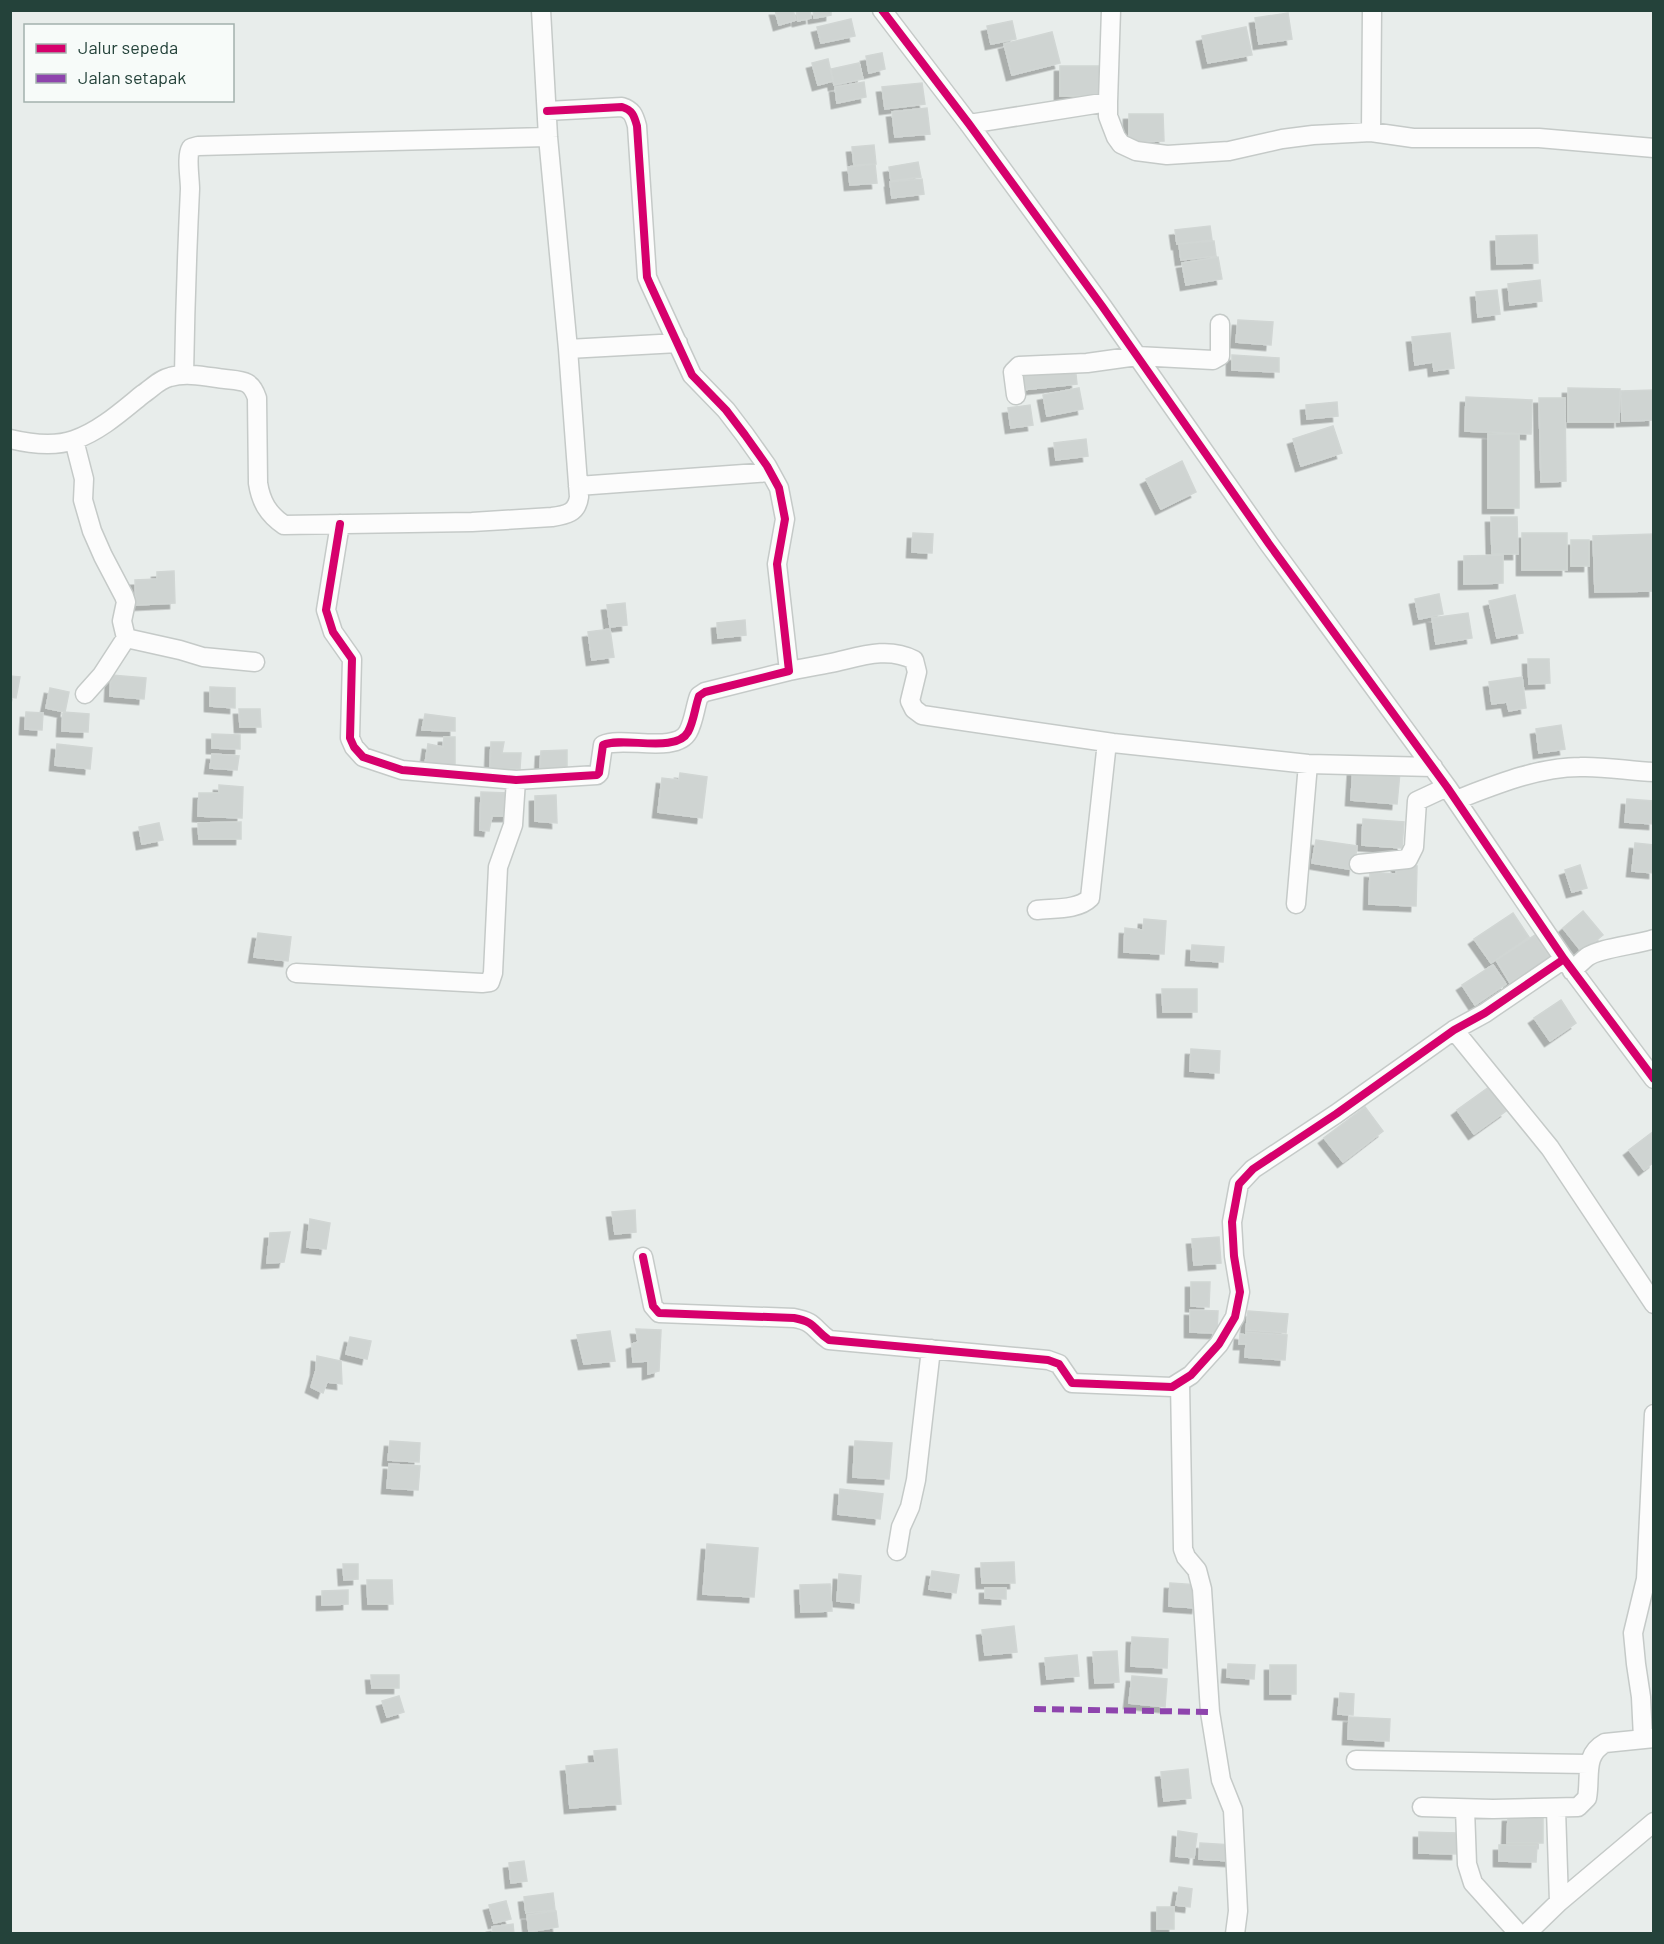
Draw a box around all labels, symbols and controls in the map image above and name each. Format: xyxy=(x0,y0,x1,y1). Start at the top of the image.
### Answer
legend xyxy=(24,24,234,102)
text: Jalur sepeda xyxy=(78,36,178,58)
text: Jalan setapak xyxy=(78,66,186,88)

